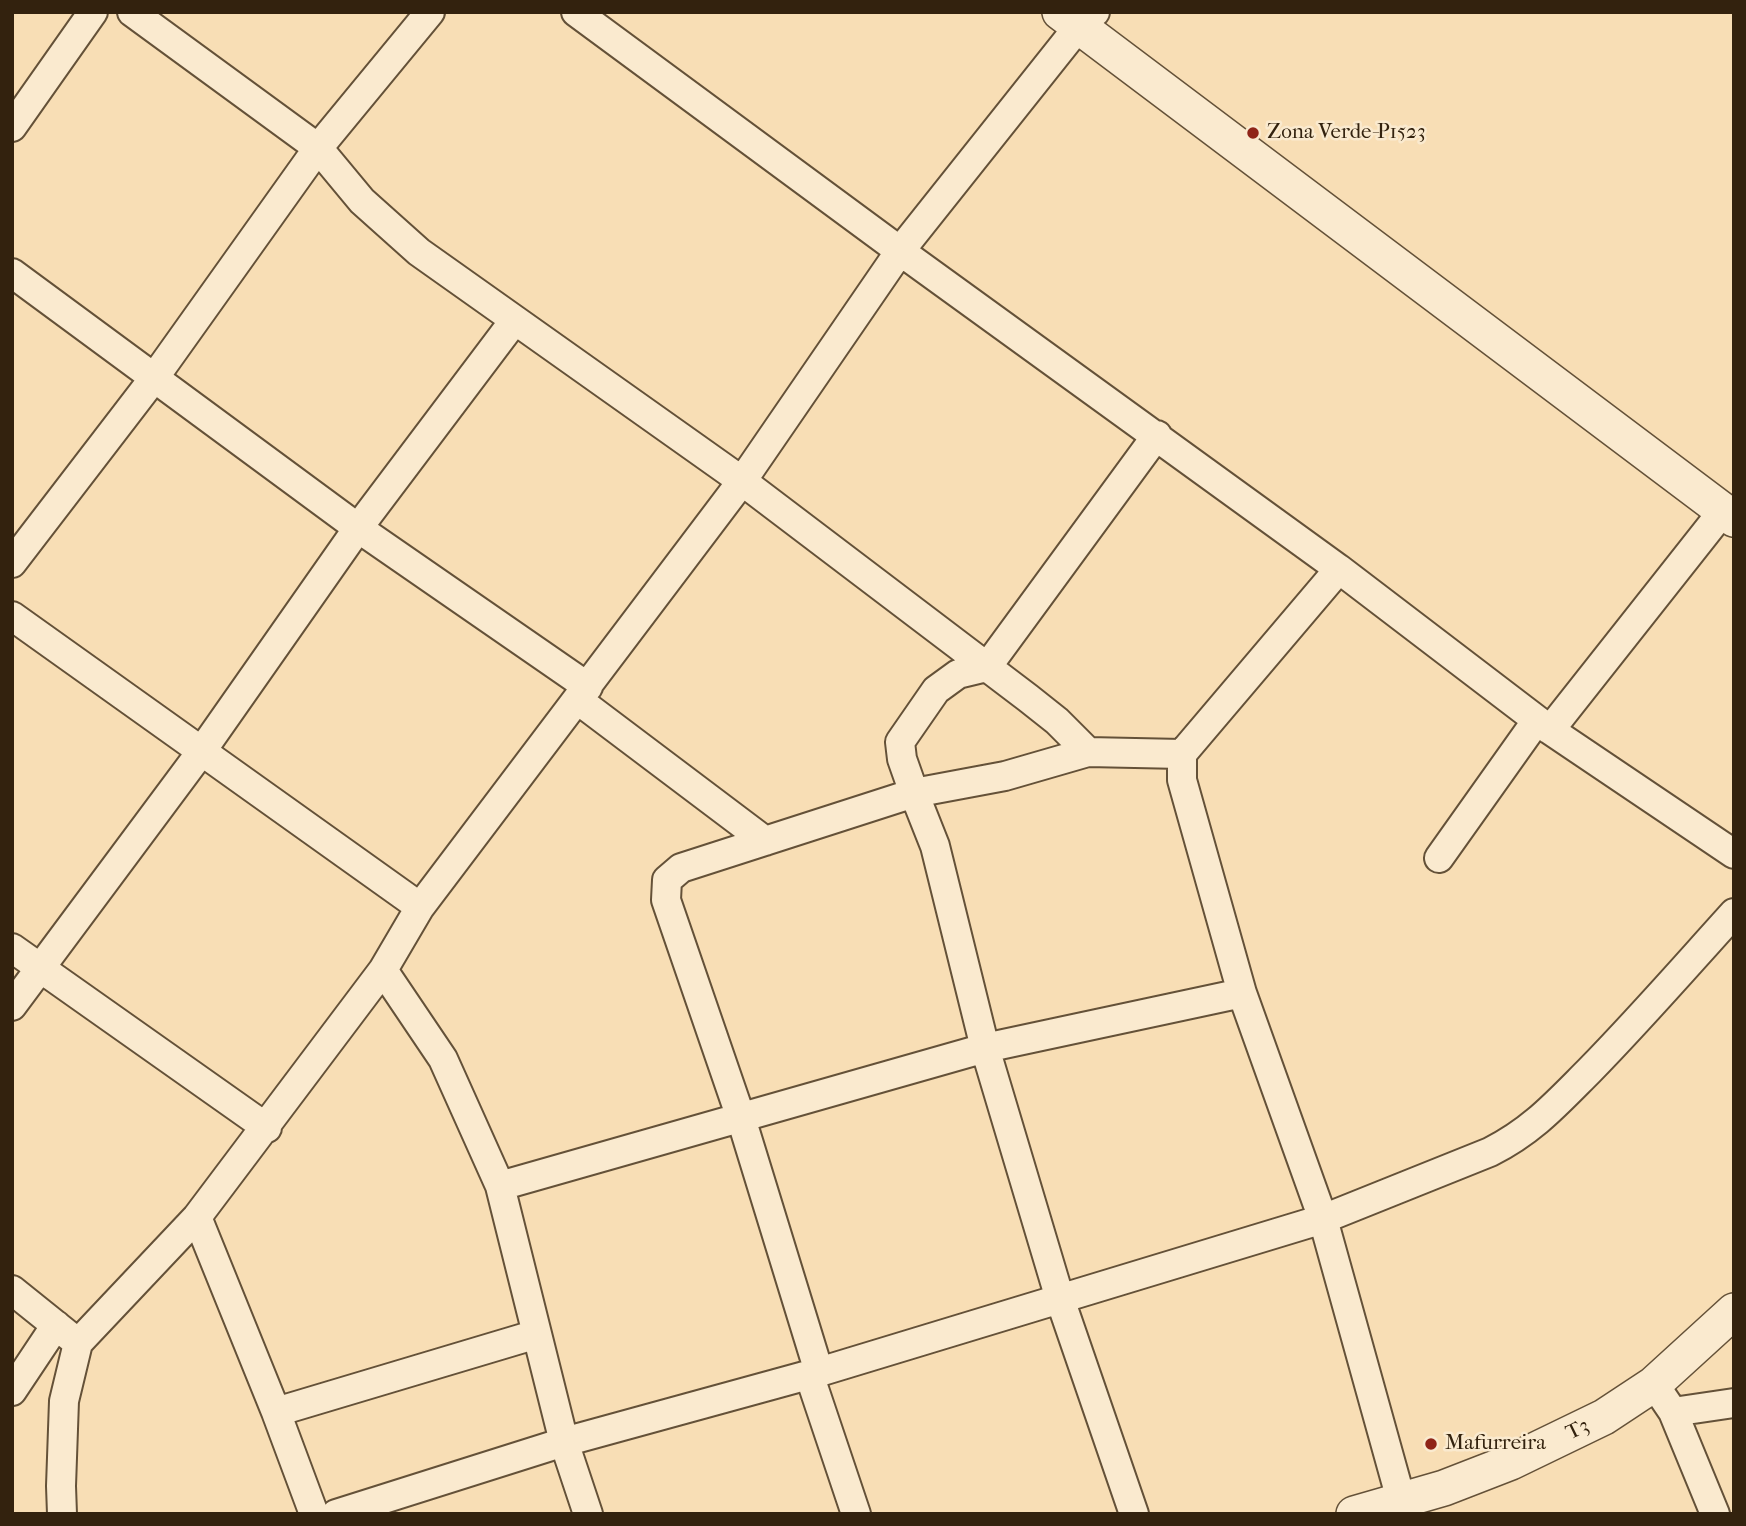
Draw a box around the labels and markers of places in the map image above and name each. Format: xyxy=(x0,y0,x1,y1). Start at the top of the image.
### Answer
place label: Zona Verde-P1523 xyxy=(1267,120,1425,146)
marker: Zona Verde-P1523 xyxy=(1245,125,1261,141)
place label: Mafurreira xyxy=(1445,1431,1546,1457)
marker: Mafurreira xyxy=(1423,1436,1439,1452)

